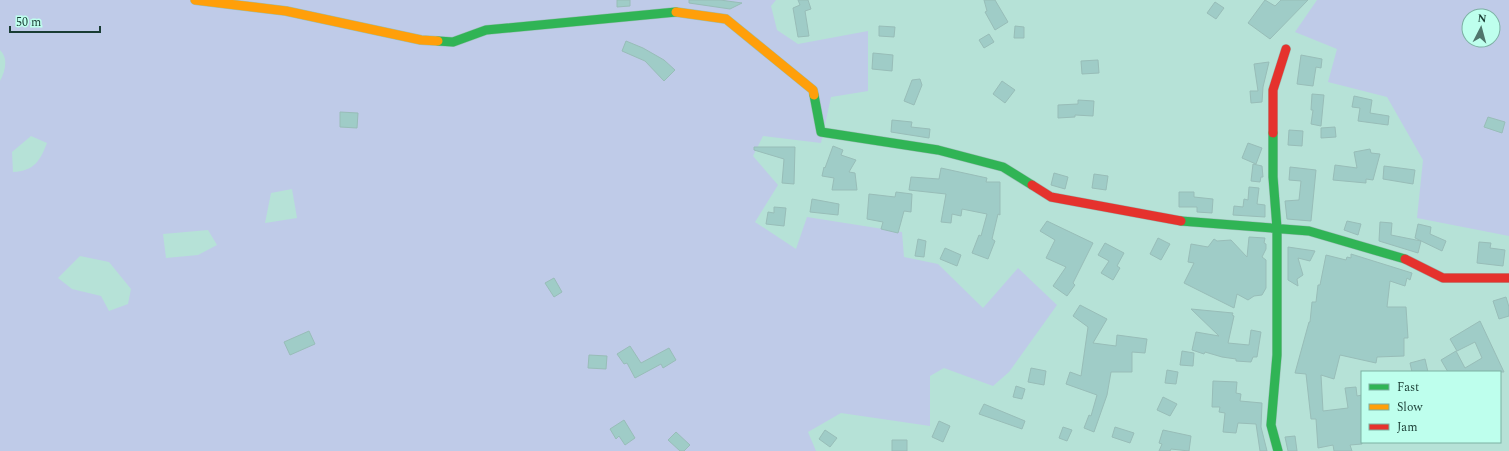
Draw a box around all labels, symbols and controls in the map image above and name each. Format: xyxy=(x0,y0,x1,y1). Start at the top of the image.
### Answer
scale bar xyxy=(10,8,100,34)
north arrow xyxy=(1461,8,1501,48)
text: N xyxy=(1477,10,1487,27)
text: 50 m xyxy=(16,13,41,32)
legend xyxy=(1361,371,1501,443)
text: Fast xyxy=(1397,378,1419,397)
text: Slow xyxy=(1397,398,1423,417)
text: Jam xyxy=(1397,418,1418,437)

